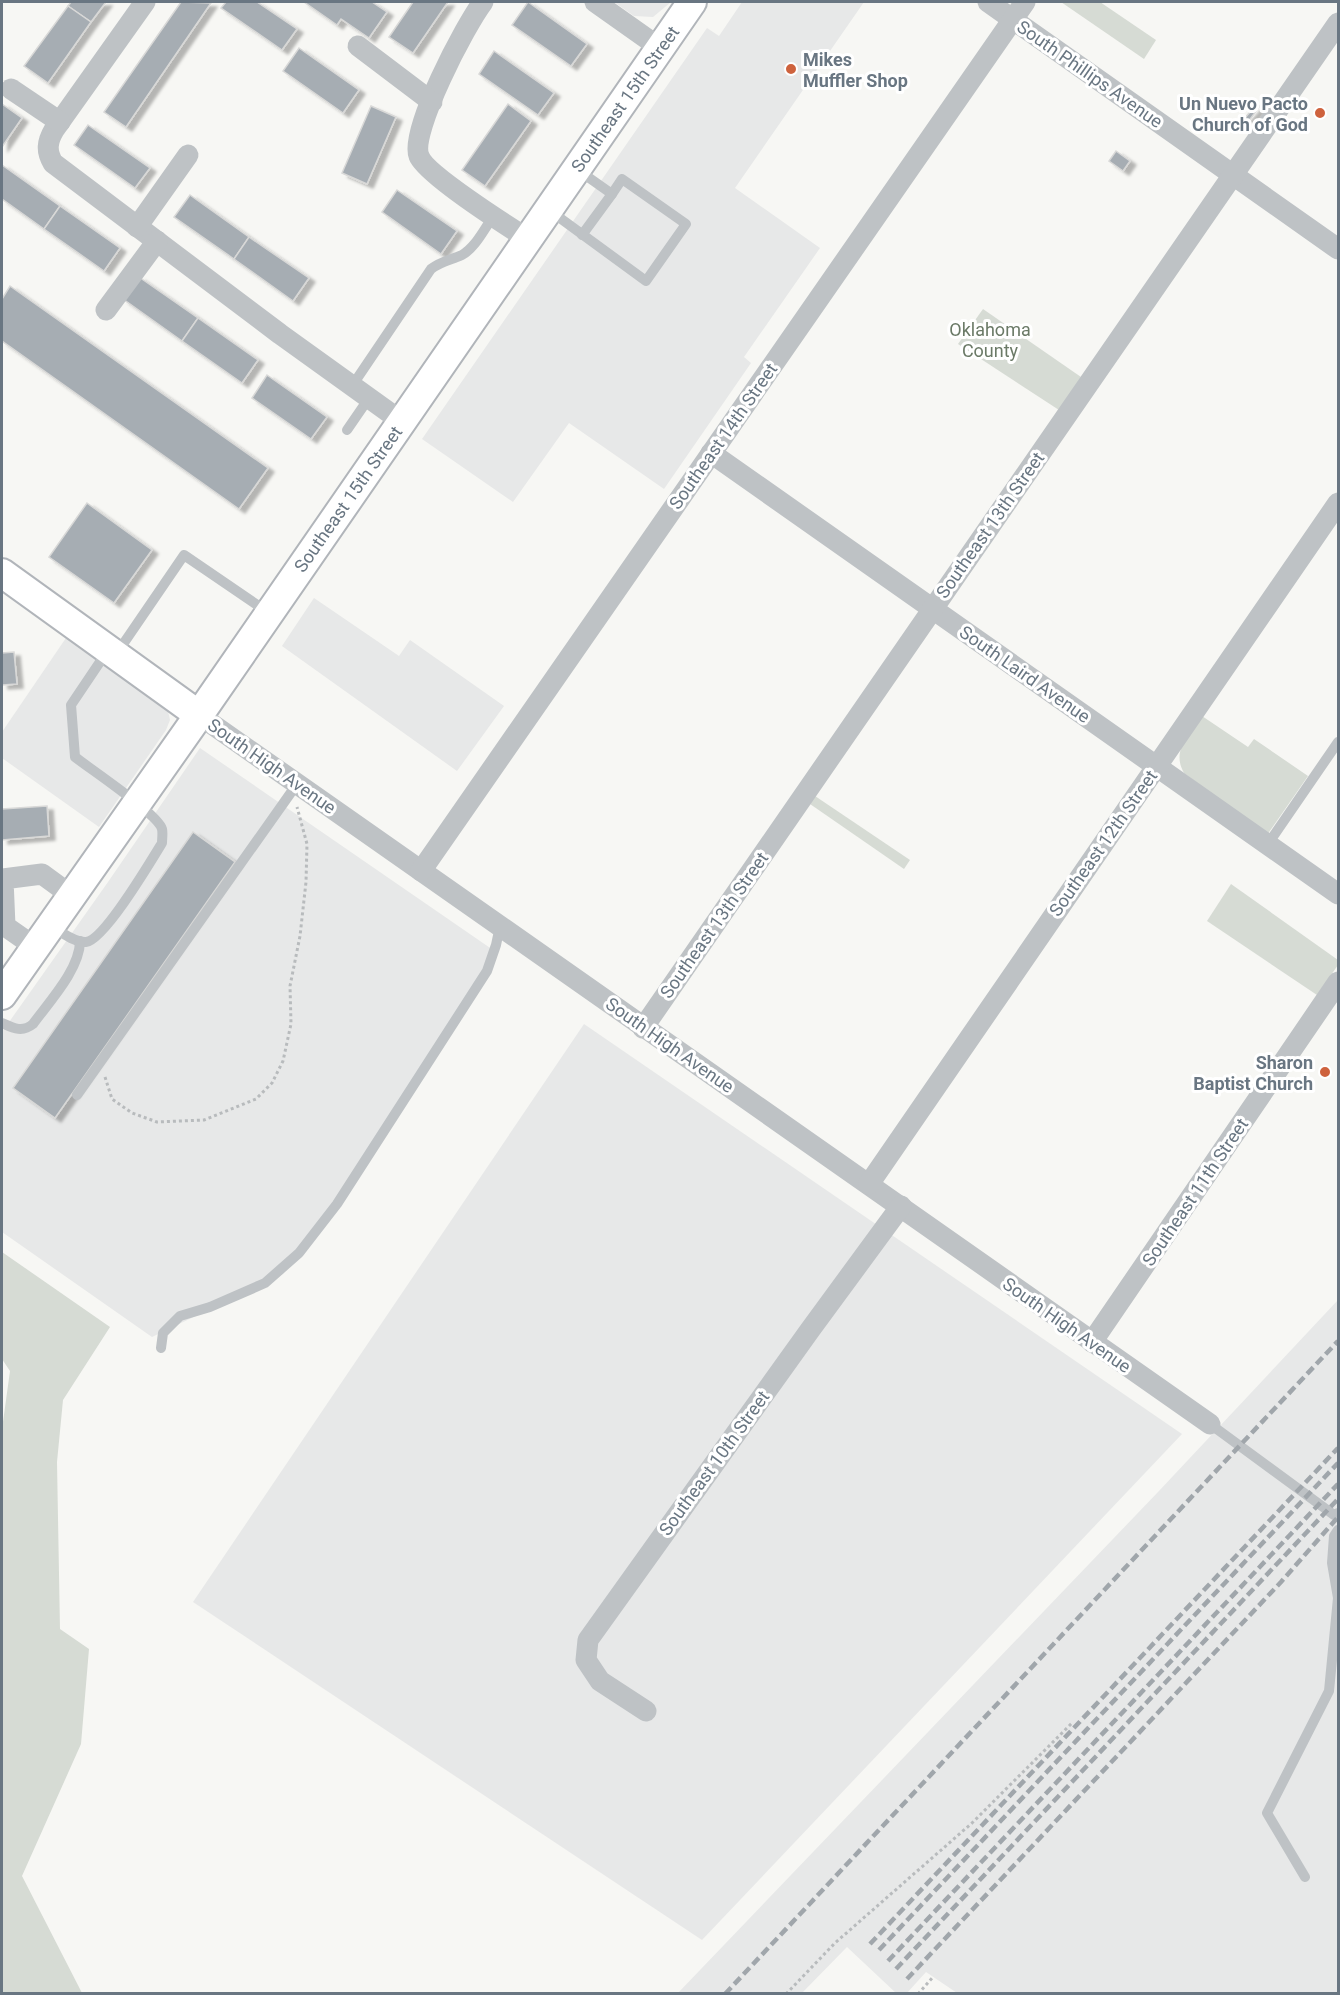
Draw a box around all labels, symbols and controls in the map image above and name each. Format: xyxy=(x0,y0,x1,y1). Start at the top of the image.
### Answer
street label: South Phillips Avenue xyxy=(1013,16,1167,132)
street label: Southeast 15th Street xyxy=(567,22,683,176)
place label: Mikes Muffler Shop xyxy=(803,49,908,91)
marker: Mikes Muffler Shop xyxy=(784,62,798,76)
place label: Un Nuevo Pacto Church of God xyxy=(1179,93,1308,135)
marker: Un Nuevo Pacto Church of God xyxy=(1313,106,1327,120)
park label: Oklahoma County xyxy=(949,319,1031,361)
street label: Southeast 14th Street xyxy=(665,359,781,513)
street label: Southeast 15th Street xyxy=(290,422,406,576)
street label: Southeast 13th Street xyxy=(932,448,1048,602)
street label: South Laird Avenue xyxy=(956,621,1094,727)
street label: South High Avenue xyxy=(204,714,340,818)
street label: Southeast 12th Street xyxy=(1045,766,1161,920)
street label: Southeast 13th Street xyxy=(656,848,772,1002)
street label: South High Avenue xyxy=(602,993,738,1097)
place label: Sharon Baptist Church xyxy=(1193,1052,1313,1094)
marker: Sharon Baptist Church xyxy=(1318,1065,1332,1079)
street label: Southeast 11th Street xyxy=(1138,1114,1252,1270)
street label: South High Avenue xyxy=(999,1273,1135,1377)
street label: Southeast 10th Street xyxy=(654,1387,774,1539)

